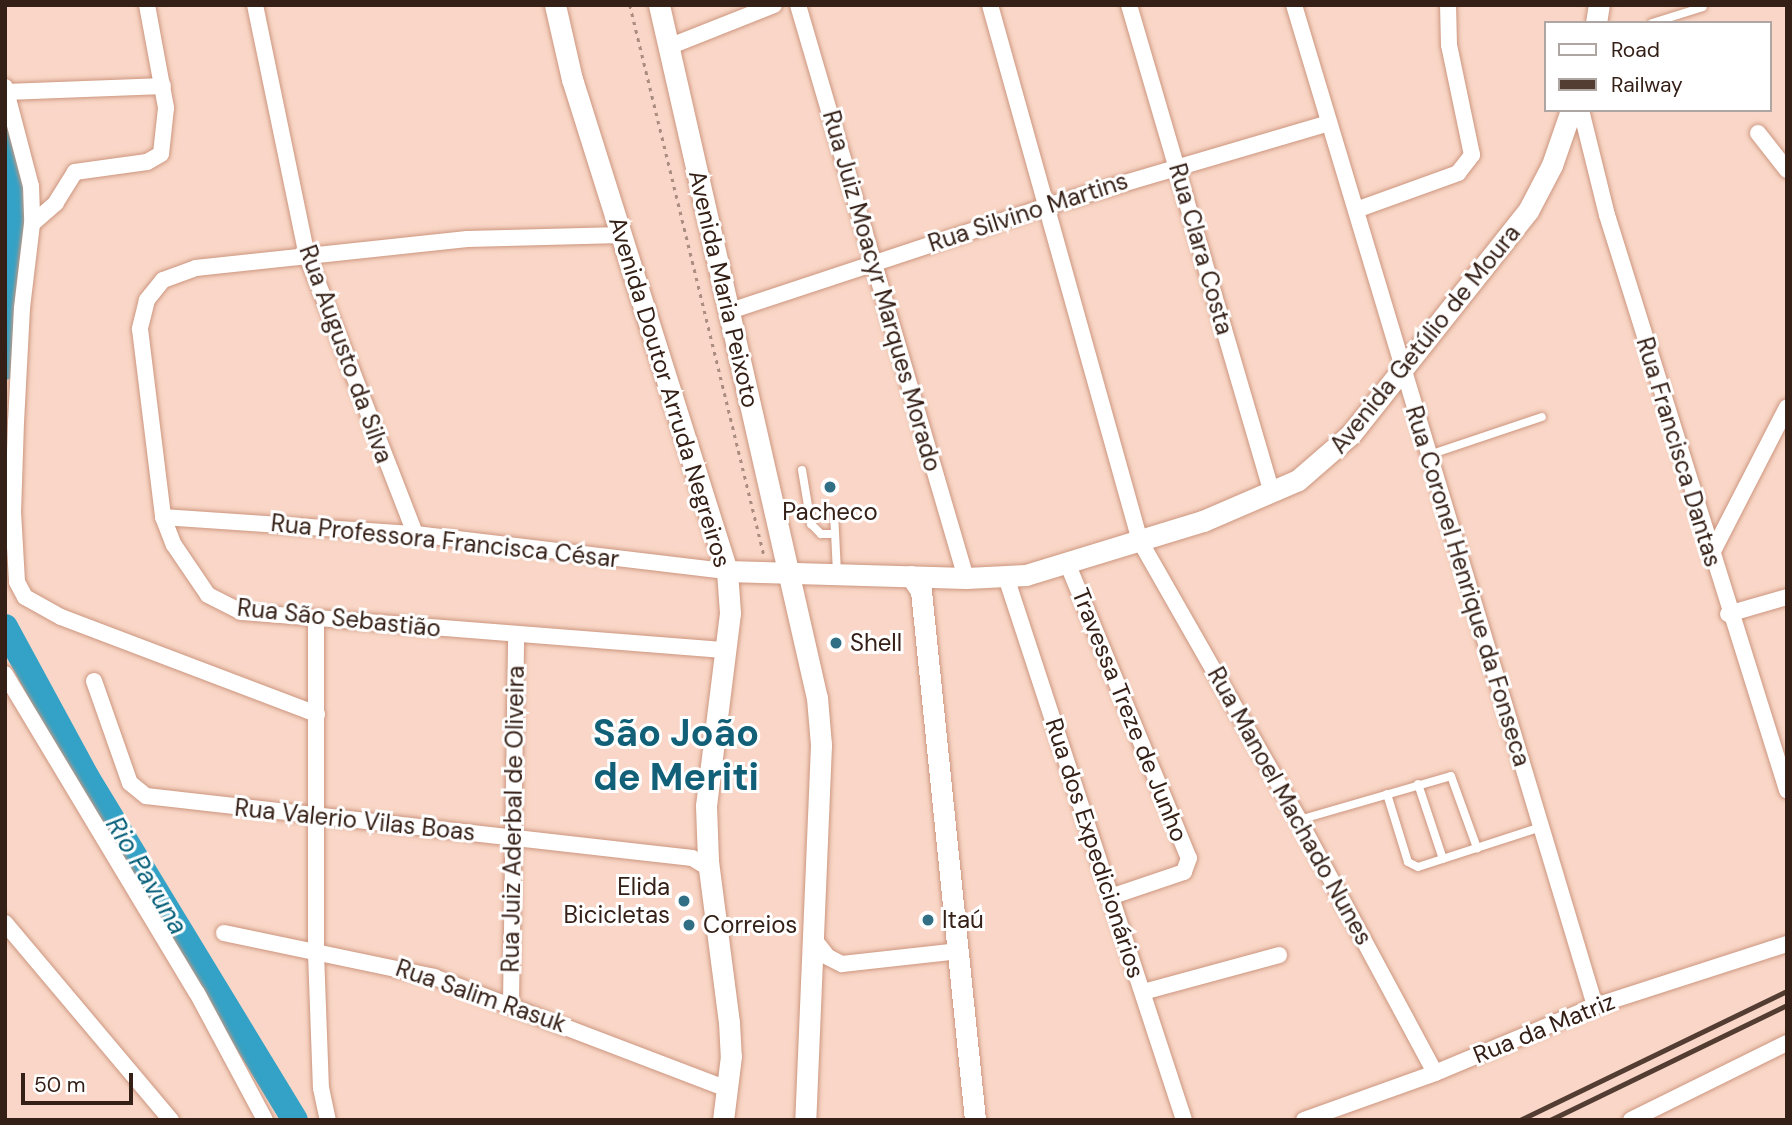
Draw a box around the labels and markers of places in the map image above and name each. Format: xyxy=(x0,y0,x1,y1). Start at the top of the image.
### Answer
marker: Pacheco xyxy=(822,479,838,495)
place label: Pacheco xyxy=(782,498,878,526)
place label: Shell xyxy=(850,629,902,657)
marker: Shell xyxy=(828,635,844,651)
place label: Elida Bicicletas xyxy=(563,873,670,929)
marker: Elida Bicicletas xyxy=(676,893,692,909)
place label: Itaú xyxy=(942,906,984,934)
place label: Correios xyxy=(703,911,797,939)
marker: Itaú xyxy=(920,912,936,928)
marker: Correios xyxy=(681,917,697,933)

